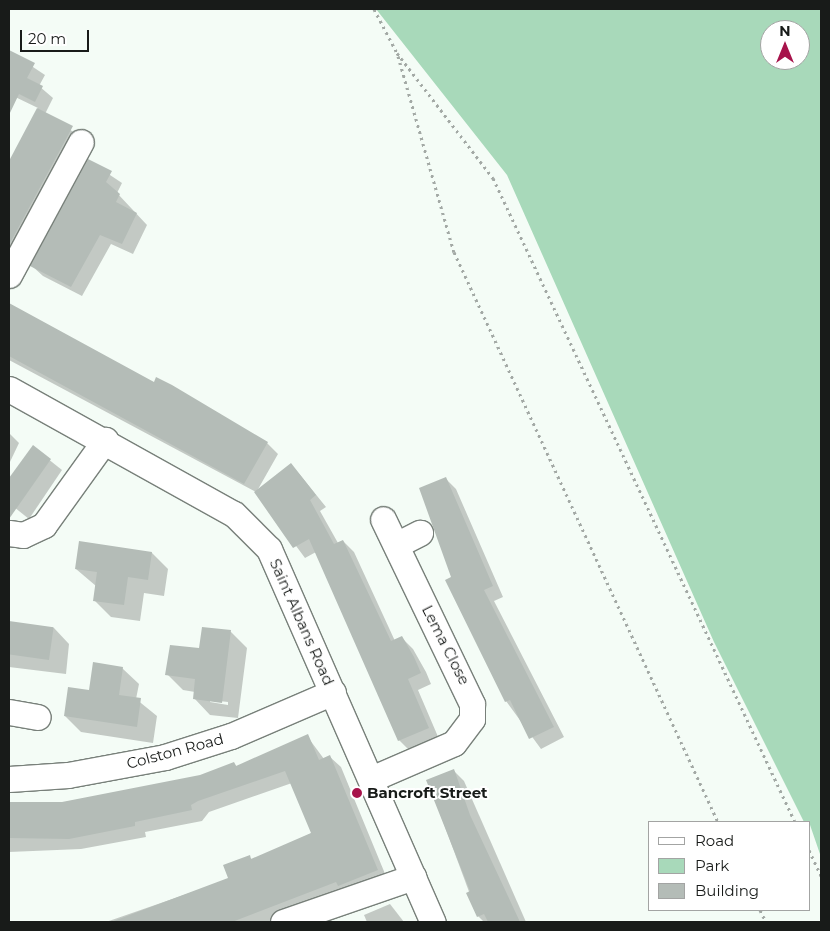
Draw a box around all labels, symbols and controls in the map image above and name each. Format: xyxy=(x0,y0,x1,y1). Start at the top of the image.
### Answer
scale bar xyxy=(22,20,91,52)
north arrow xyxy=(760,20,810,70)
text: N xyxy=(779,22,791,40)
text: 20 m xyxy=(28,29,66,48)
street label: Saint Albans Road xyxy=(266,556,338,688)
street label: Lema Close xyxy=(418,602,474,688)
street label: Colston Road xyxy=(125,729,225,773)
place label: Bancroft Street xyxy=(367,784,488,802)
marker: Bancroft Street xyxy=(351,787,363,799)
legend xyxy=(648,821,810,911)
text: Road xyxy=(695,831,734,850)
text: Park xyxy=(695,856,729,875)
text: Building xyxy=(695,881,759,900)

